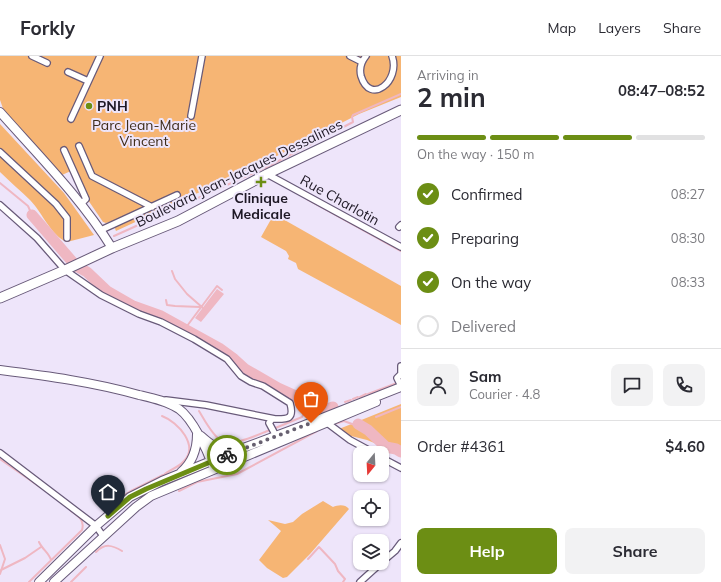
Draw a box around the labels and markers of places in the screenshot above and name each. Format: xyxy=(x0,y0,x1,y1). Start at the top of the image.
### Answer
place label: PNH xyxy=(97,97,128,115)
marker: PNH xyxy=(84,101,94,111)
marker: Clinique Medicale xyxy=(255,176,267,188)
place label: Clinique Medicale xyxy=(231,189,291,223)
pin xyxy=(294,382,328,423)
pin xyxy=(91,475,125,516)

